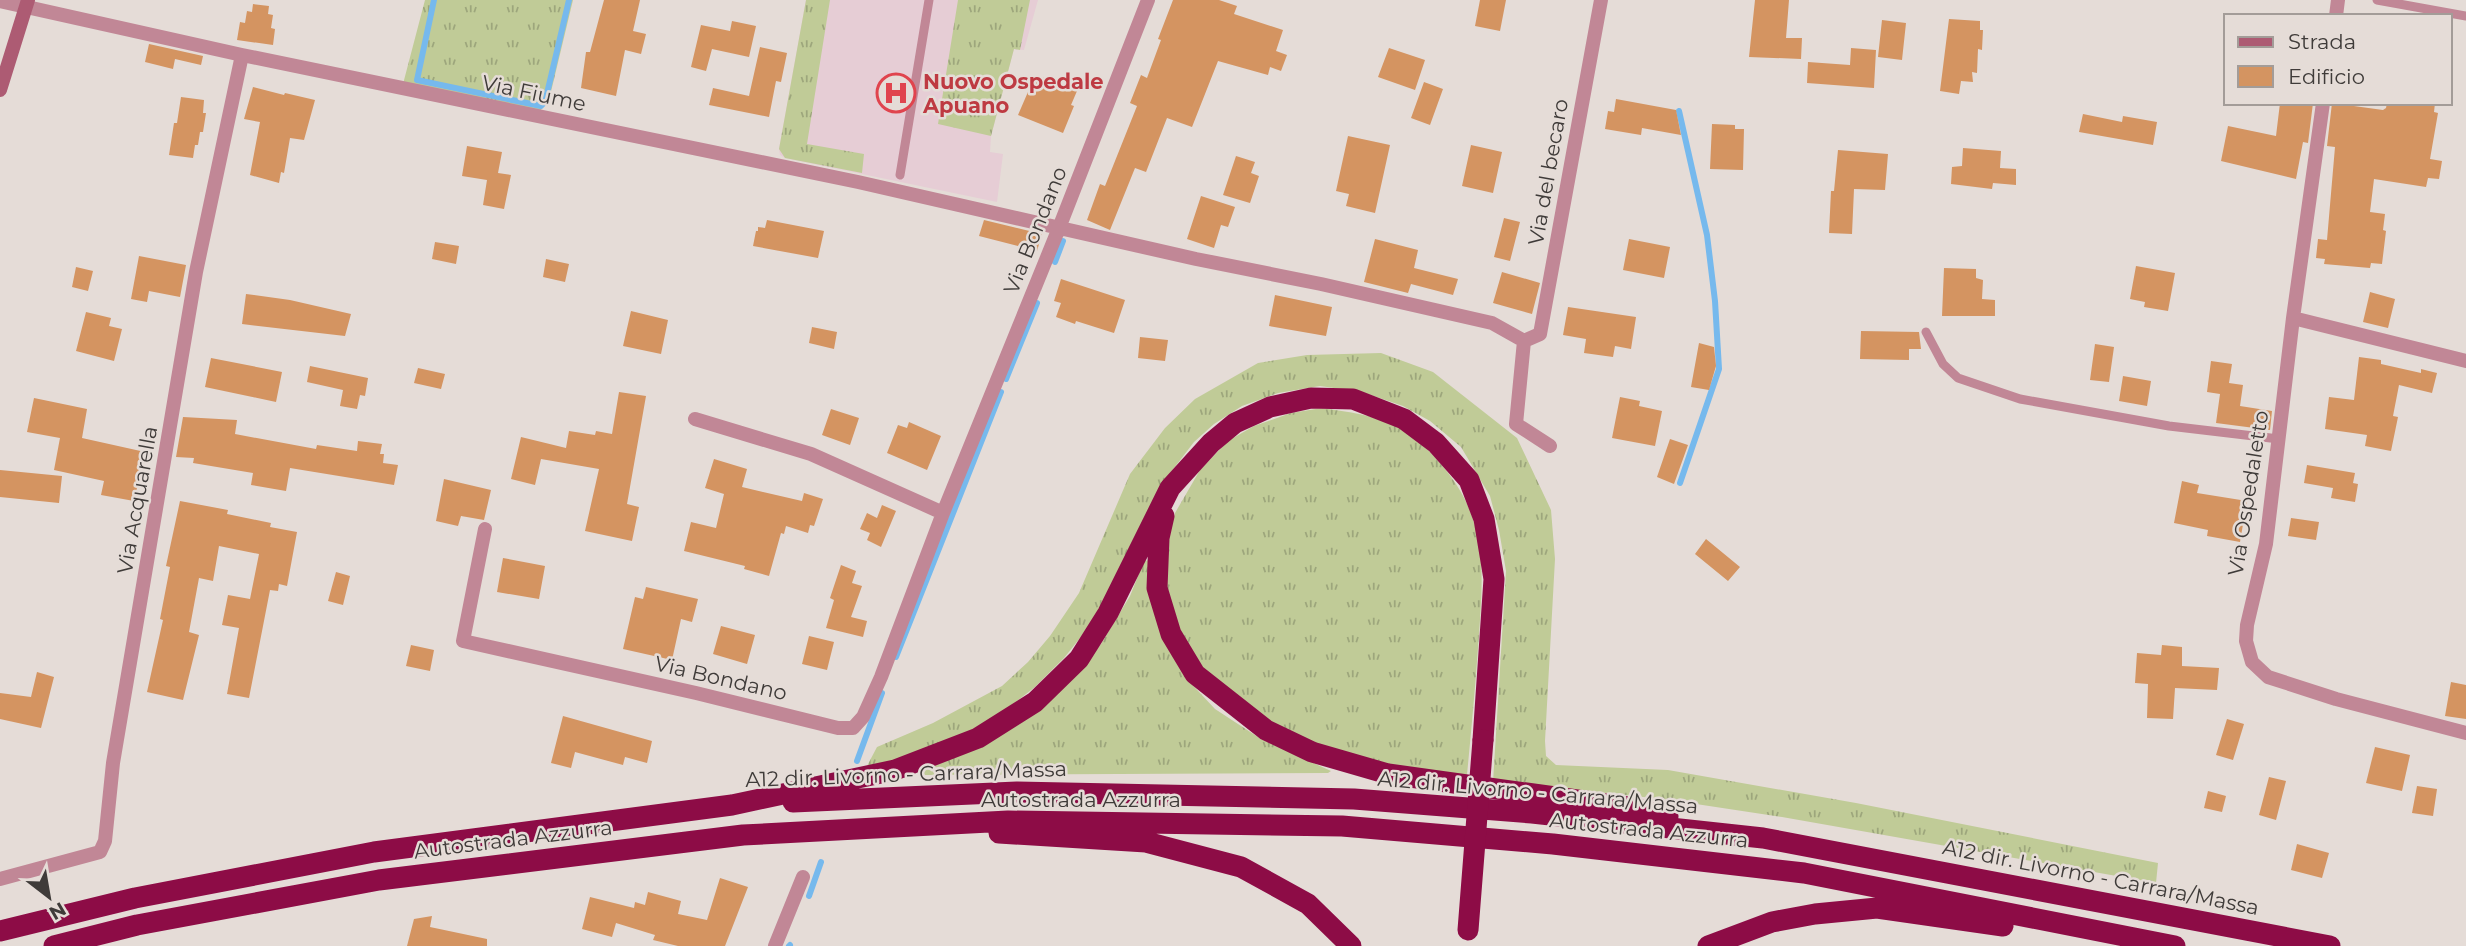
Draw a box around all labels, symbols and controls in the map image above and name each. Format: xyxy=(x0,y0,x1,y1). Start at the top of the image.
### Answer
legend xyxy=(2224,14,2452,105)
text: Strada xyxy=(2288,29,2356,54)
text: Edificio xyxy=(2288,64,2365,89)
place label: Nuovo Ospedale Apuano xyxy=(922,69,1103,118)
street label: Via Fiume xyxy=(480,70,588,116)
hospital icon: Nuovo Ospedale Apuano xyxy=(875,72,917,114)
street label: Via del becaro xyxy=(1523,97,1573,247)
street label: Via Bondano xyxy=(998,163,1072,297)
street label: Via Ospedaletto xyxy=(2223,409,2273,577)
street label: Via Acquarella xyxy=(112,424,162,576)
street label: Via Bondano xyxy=(652,651,790,705)
street label: A12 dir. Livorno - Carrara/Massa xyxy=(745,756,1067,792)
street label: A12 dir. Livorno - Carrara/Massa xyxy=(1377,766,1699,818)
street label: Autostrada Azzurra xyxy=(981,787,1181,812)
street label: Autostrada Azzurra xyxy=(1548,807,1750,853)
street label: Autostrada Azzurra xyxy=(412,814,614,864)
street label: A12 dir. Livorno - Carrara/Massa xyxy=(1941,834,2261,920)
north arrow xyxy=(14,862,84,932)
text: N xyxy=(45,897,70,925)

